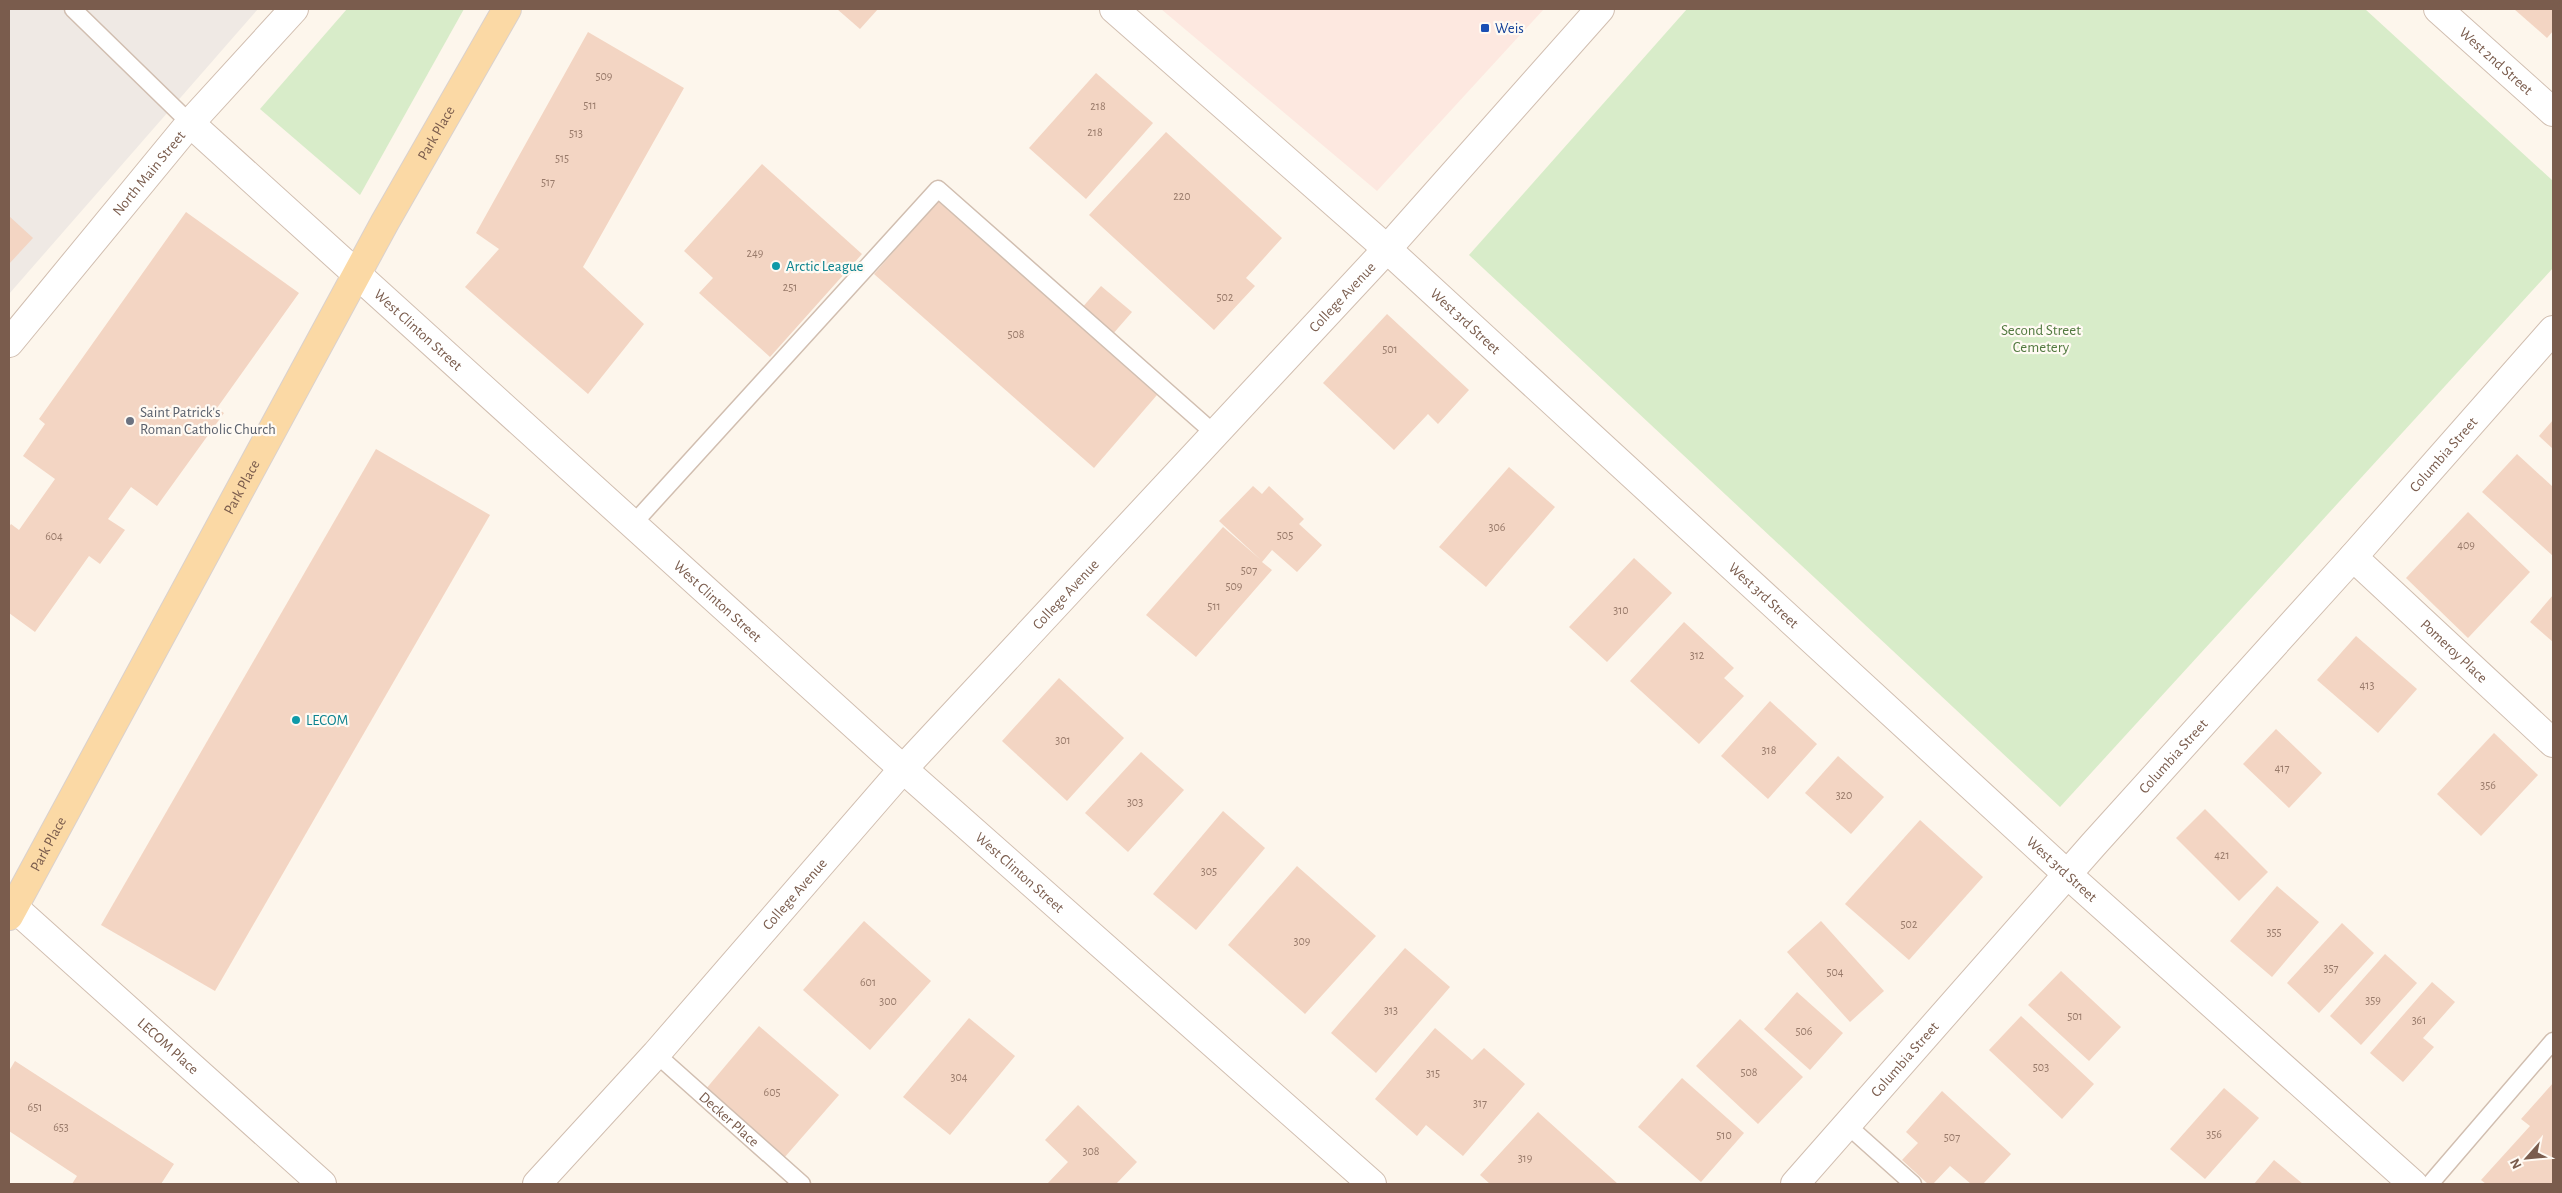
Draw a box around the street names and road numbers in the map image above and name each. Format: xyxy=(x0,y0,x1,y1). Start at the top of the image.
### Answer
street label: West 2nd Street xyxy=(2457,25,2536,98)
street label: Park Place xyxy=(415,103,457,162)
street label: North Main Street xyxy=(110,128,188,218)
street label: College Avenue xyxy=(1306,259,1378,335)
street label: West 3rd Street xyxy=(1428,285,1503,357)
street label: West Clinton Street xyxy=(371,286,465,373)
street label: Columbia Street xyxy=(2407,414,2480,495)
street label: Park Place xyxy=(221,457,262,517)
street label: College Avenue xyxy=(1030,556,1102,632)
street label: West Clinton Street xyxy=(671,558,765,645)
street label: West 3rd Street xyxy=(1726,559,1802,631)
street label: Pomeroy Place xyxy=(2418,616,2490,686)
street label: Columbia Street xyxy=(2136,716,2210,796)
street label: Park Place xyxy=(27,814,69,874)
street label: West Clinton Street xyxy=(973,829,1067,915)
street label: West 3rd Street xyxy=(2024,834,2100,905)
street label: College Avenue xyxy=(760,855,830,933)
street label: LECOM Place xyxy=(135,1015,202,1077)
street label: Columbia Street xyxy=(1868,1019,1941,1100)
street label: Decker Place xyxy=(696,1089,762,1150)

